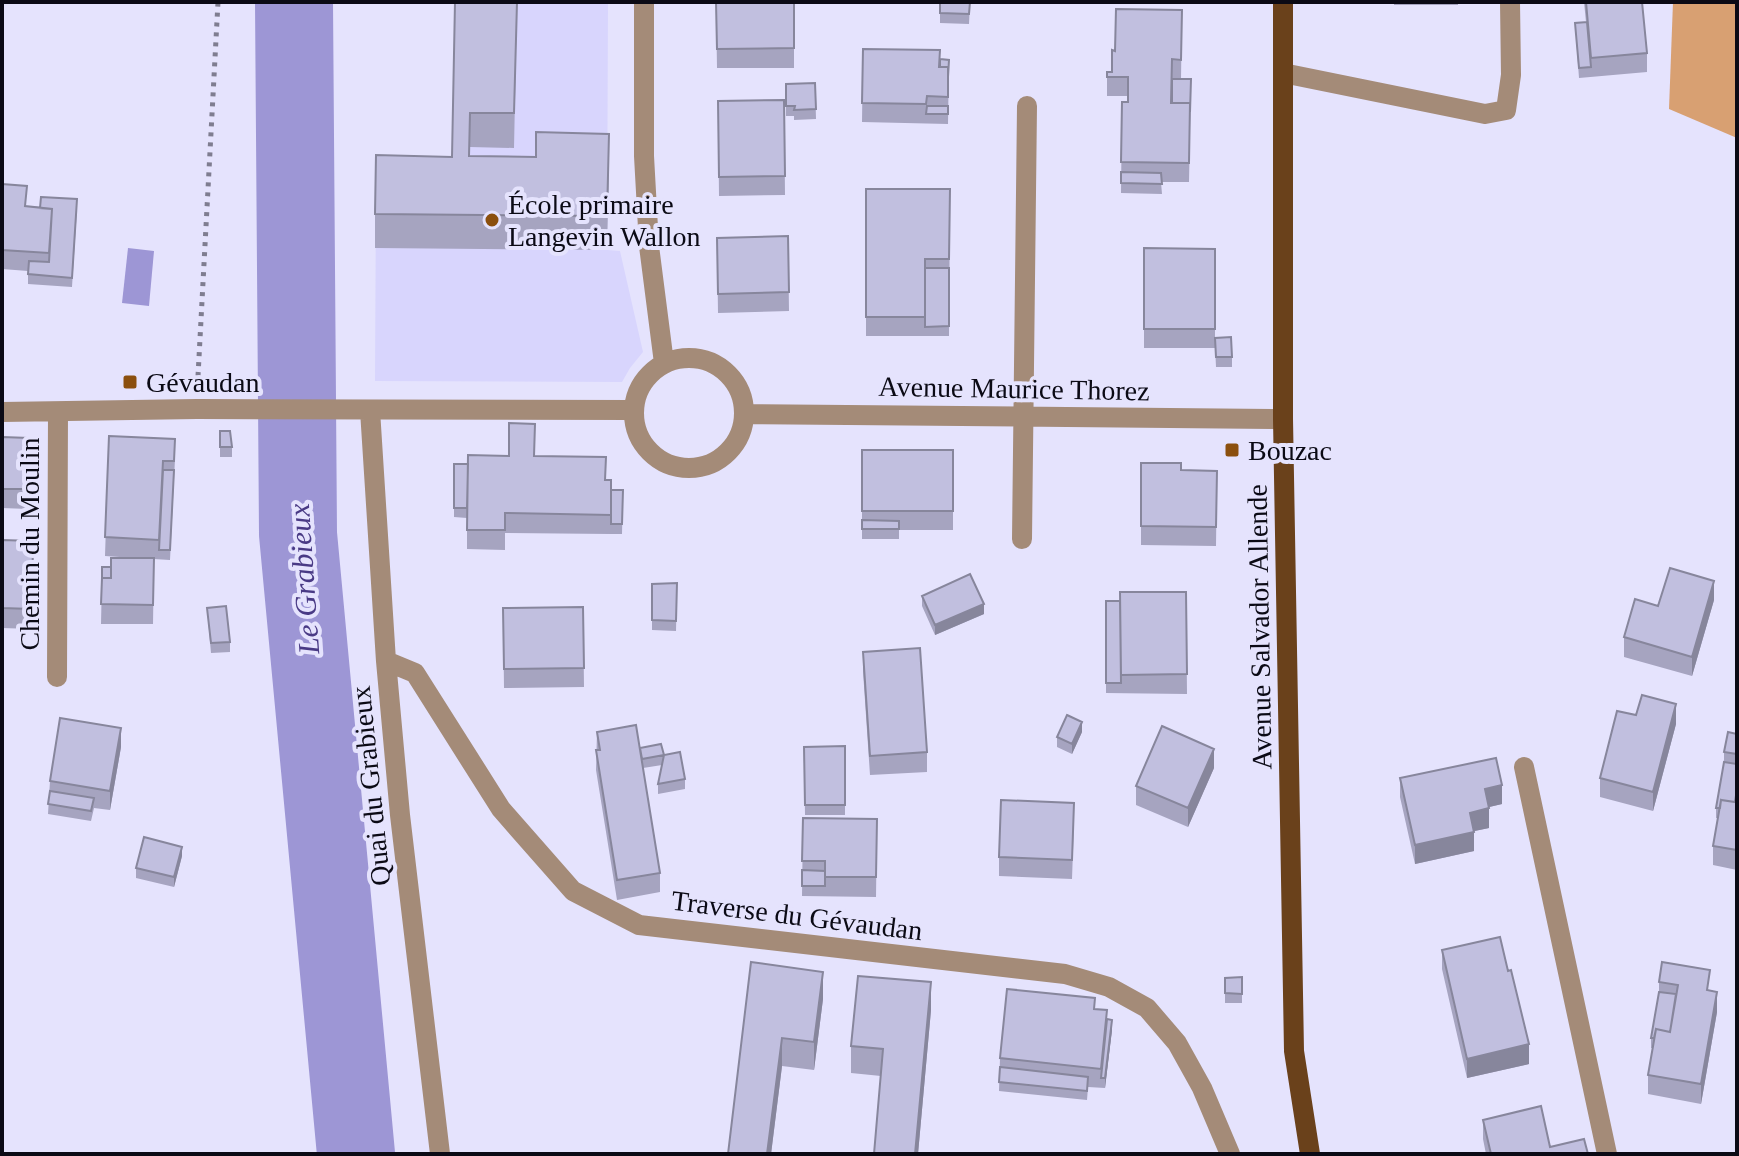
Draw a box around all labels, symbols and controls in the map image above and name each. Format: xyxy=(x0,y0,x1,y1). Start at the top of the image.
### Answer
place label: École primaire Langevin Wallon xyxy=(508,189,700,252)
marker: École primaire Langevin Wallon xyxy=(483,211,501,229)
place label: Gévaudan xyxy=(146,367,260,398)
street label: Avenue Maurice Thorez xyxy=(878,371,1150,406)
marker: Gévaudan xyxy=(121,373,139,391)
place label: Bouzac xyxy=(1248,435,1332,466)
street label: Chemin du Moulin xyxy=(14,437,45,651)
marker: Bouzac xyxy=(1223,441,1241,459)
street label: Avenue Salvador Allende xyxy=(1242,484,1277,770)
water label: Le Grabieux xyxy=(282,502,325,656)
street label: Quai du Grabieux xyxy=(345,685,396,887)
street label: Traverse du Gévaudan xyxy=(670,885,924,946)

